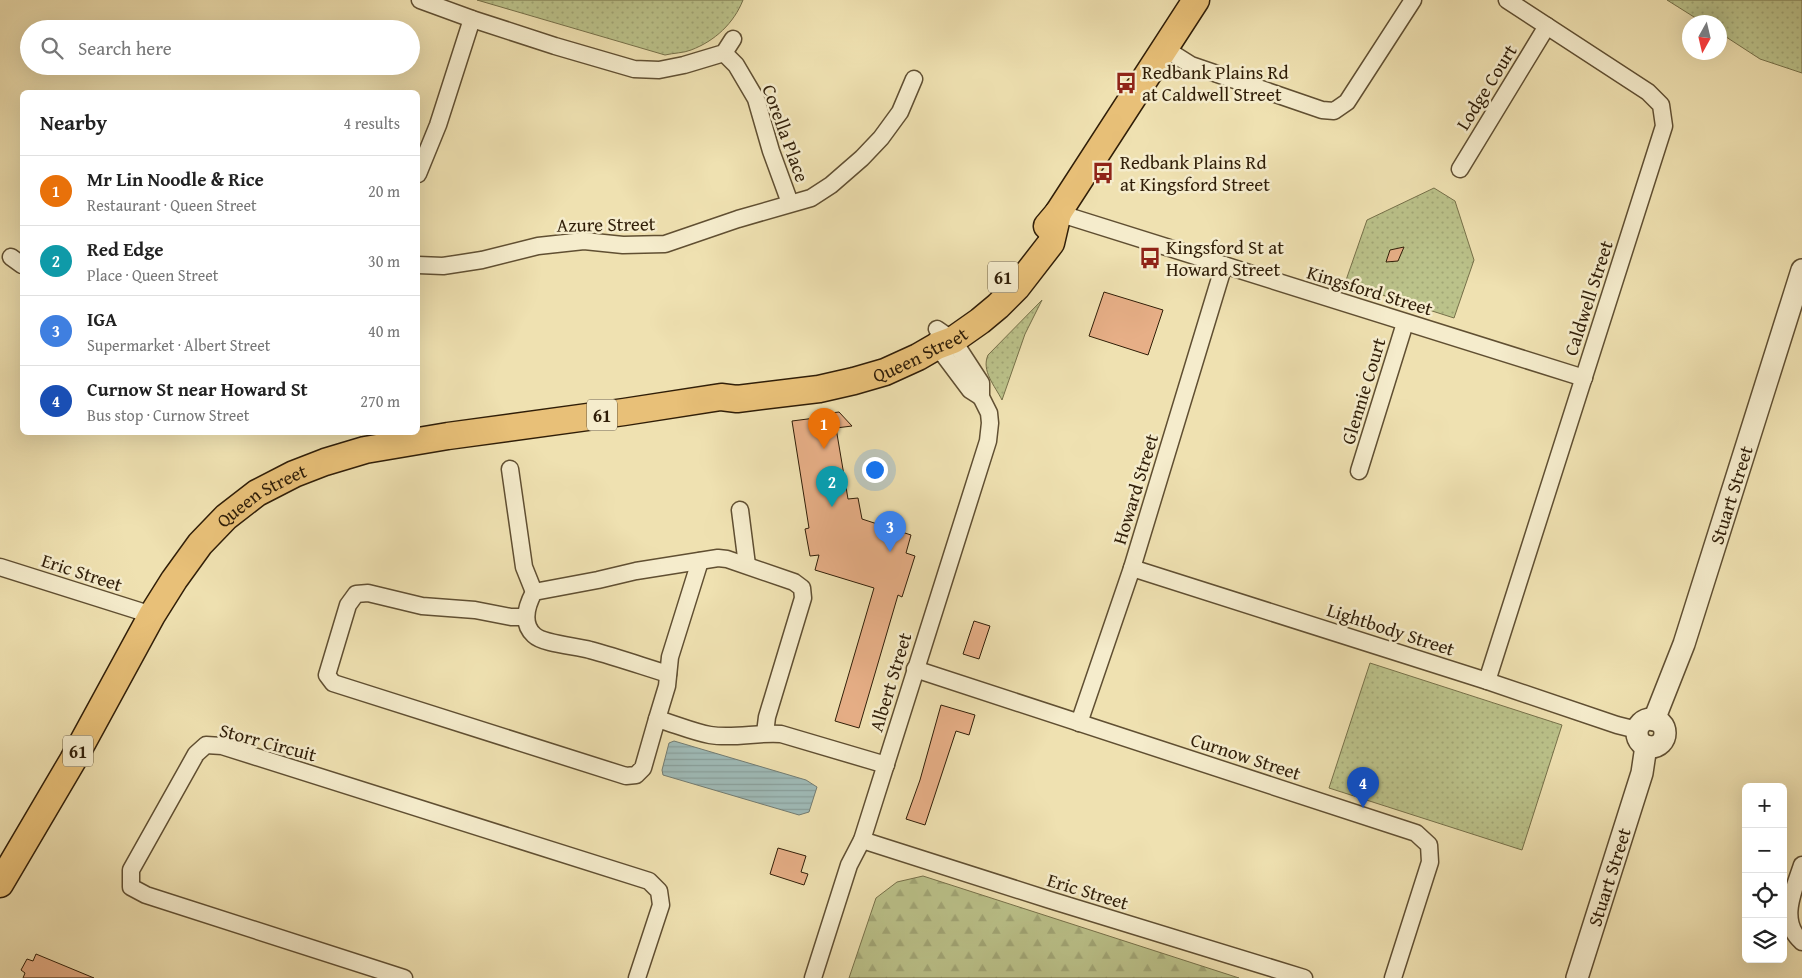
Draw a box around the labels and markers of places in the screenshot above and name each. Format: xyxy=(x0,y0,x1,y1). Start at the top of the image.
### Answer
place label: Redbank Plains Rd at Caldwell Street xyxy=(1142,58,1290,108)
bus stop icon: Redbank Plains Rd at Caldwell Street xyxy=(1113,70,1139,96)
place label: Redbank Plains Rd at Kingsford Street xyxy=(1120,148,1270,198)
bus stop icon: Redbank Plains Rd at Kingsford Street xyxy=(1090,160,1116,186)
place label: Kingsford St at Howard Street xyxy=(1166,233,1284,283)
bus stop icon: Kingsford St at Howard Street xyxy=(1137,245,1163,271)
pin: 1 xyxy=(808,408,840,449)
pin: 2 xyxy=(816,466,848,507)
pin: 3 xyxy=(874,511,906,552)
pin: 4 xyxy=(1347,767,1379,808)

